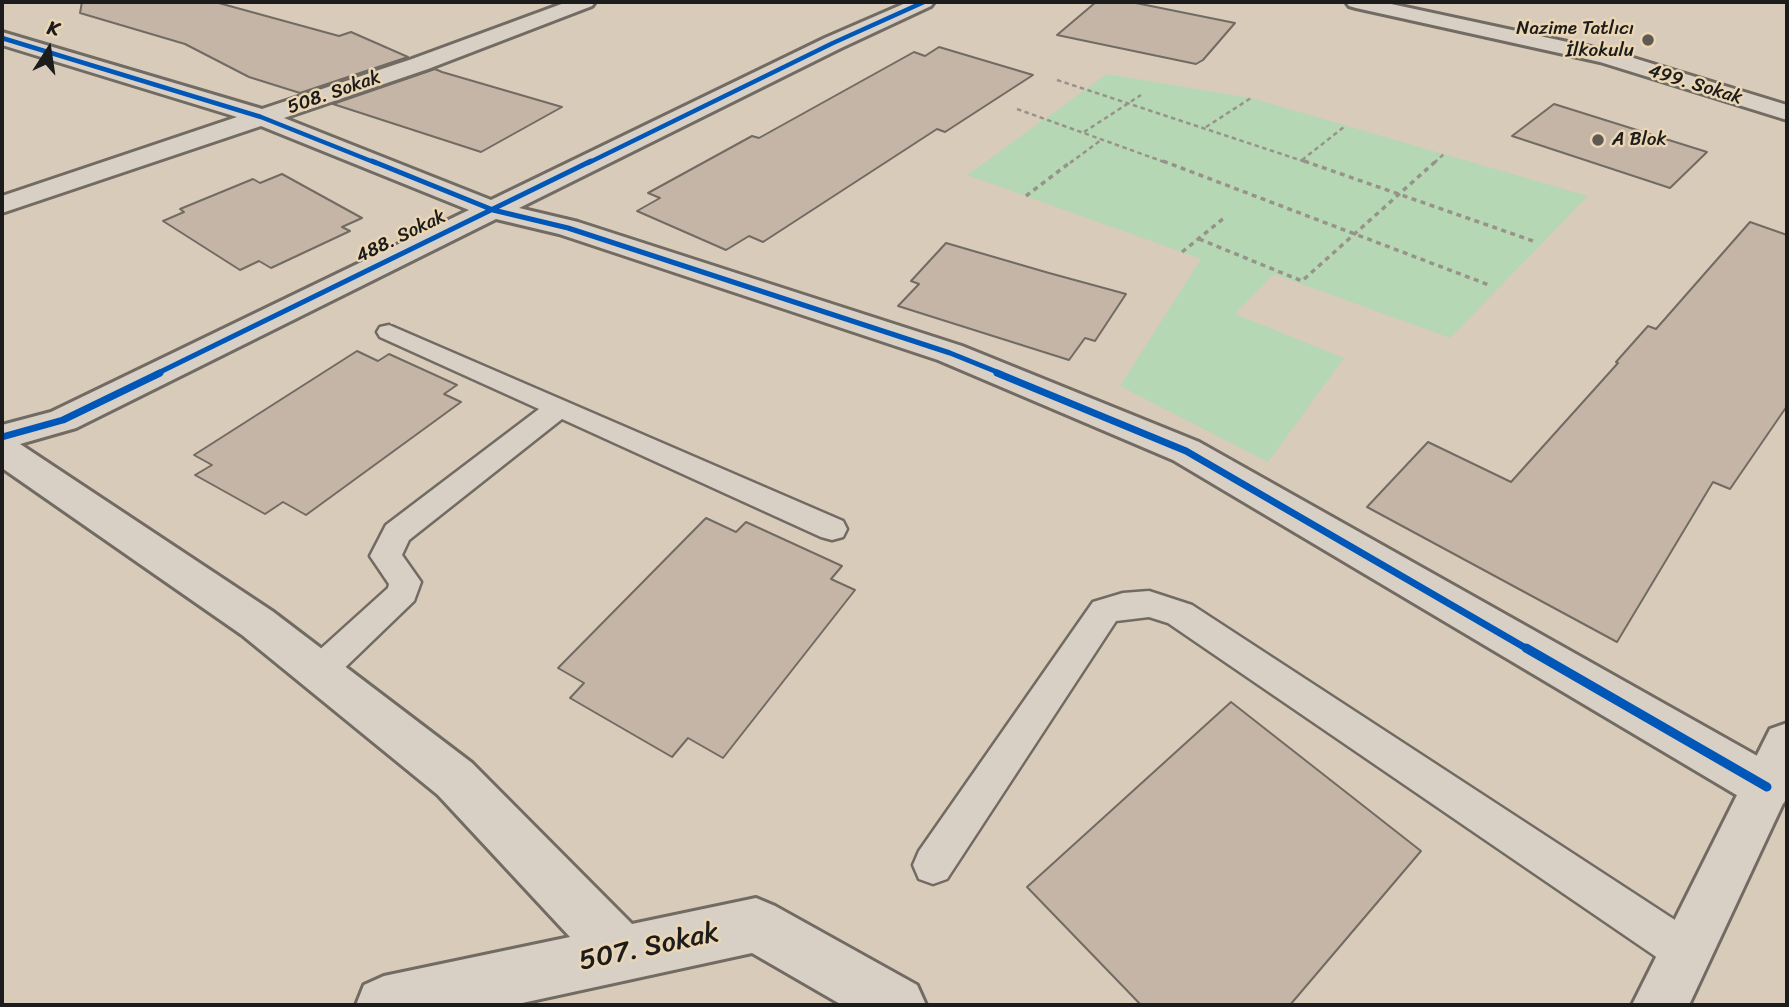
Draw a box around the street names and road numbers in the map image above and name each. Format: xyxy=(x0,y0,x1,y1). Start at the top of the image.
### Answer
street label: 499. Sokak xyxy=(1645,60,1745,110)
street label: 508. Sokak xyxy=(284,66,384,120)
street label: 488. Sokak xyxy=(353,206,449,268)
street label: 507. Sokak xyxy=(576,917,722,979)

